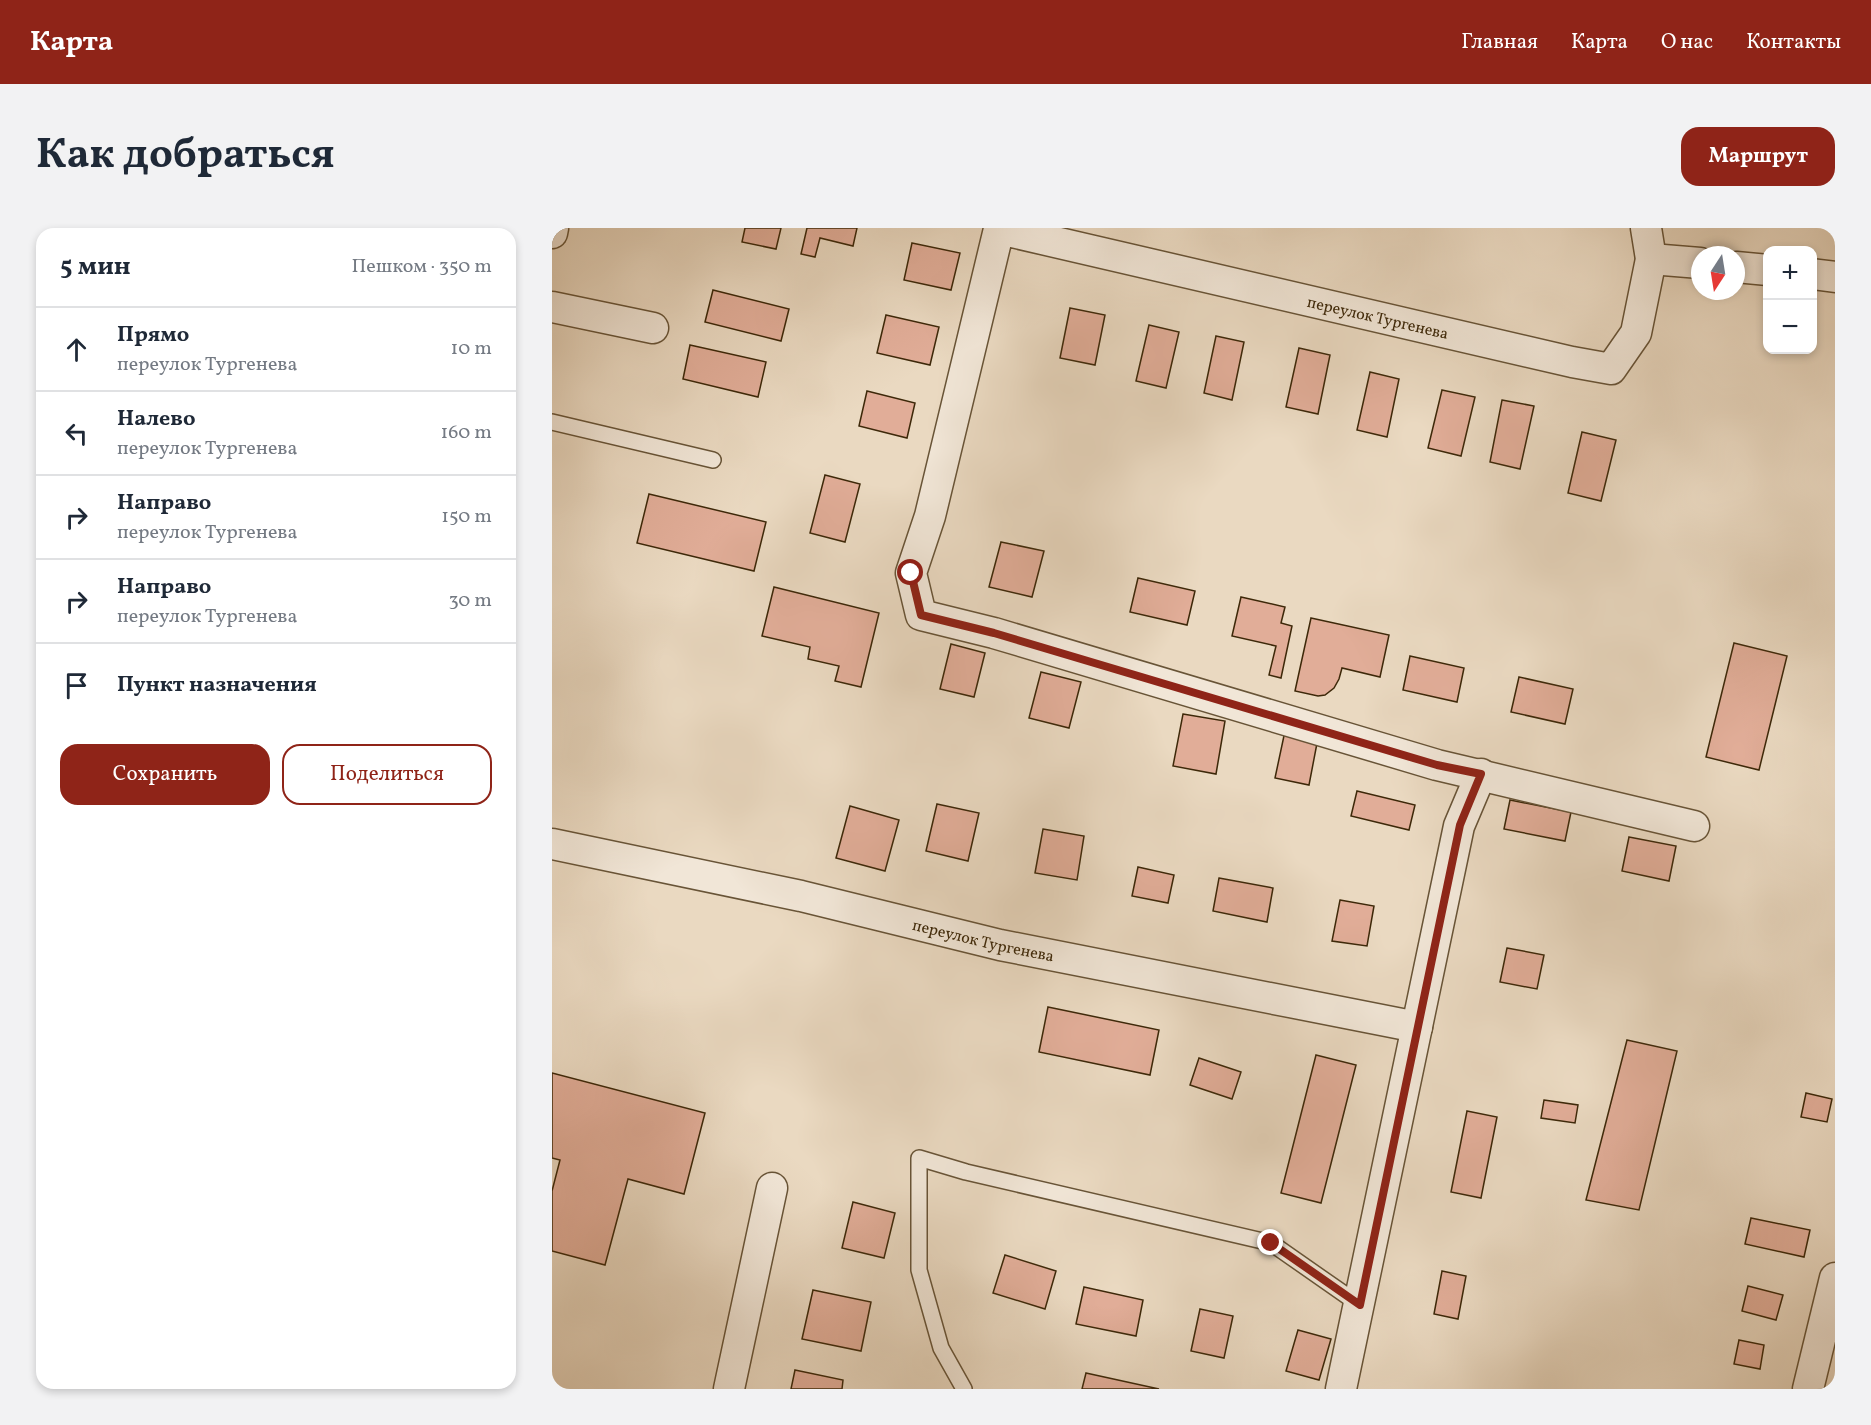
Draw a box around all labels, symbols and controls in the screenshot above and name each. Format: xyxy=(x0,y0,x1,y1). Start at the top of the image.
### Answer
text: Карта xyxy=(30,23,113,62)
text: Главная xyxy=(1461,28,1538,57)
text: Карта xyxy=(1571,28,1628,57)
text: О нас xyxy=(1661,28,1713,57)
text: Контакты xyxy=(1746,28,1841,57)
text: Как добраться xyxy=(36,127,335,186)
button: Маршрут xyxy=(1681,127,1835,186)
north arrow xyxy=(1691,246,1745,300)
map controls xyxy=(1763,246,1817,354)
button: + xyxy=(1763,246,1817,300)
text: 5 мин xyxy=(60,249,131,285)
text: Пешком · 350 m xyxy=(352,253,492,281)
street label: переулок Тургенева xyxy=(1305,292,1450,346)
button: − xyxy=(1763,300,1817,354)
text: Прямо xyxy=(117,320,189,351)
icon: ahead xyxy=(60,333,93,366)
text: 10 m xyxy=(451,335,492,363)
text: переулок Тургенева xyxy=(117,351,297,379)
text: Налево xyxy=(117,404,196,435)
icon: left xyxy=(60,417,93,450)
text: 160 m xyxy=(440,419,492,447)
text: переулок Тургенева xyxy=(117,435,297,463)
text: Направо xyxy=(117,488,211,519)
icon: right xyxy=(60,501,93,534)
text: 150 m xyxy=(441,503,492,531)
text: переулок Тургенева xyxy=(117,519,297,547)
route start xyxy=(897,559,923,585)
text: Направо xyxy=(117,572,211,603)
icon: right xyxy=(60,585,93,618)
text: 30 m xyxy=(448,587,492,615)
text: переулок Тургенева xyxy=(117,603,297,631)
icon: arrive xyxy=(60,669,93,702)
text: Пункт назначения xyxy=(117,670,317,701)
button: Сохранить xyxy=(60,744,270,805)
button: Поделиться xyxy=(282,744,492,805)
street label: переулок Тургенева xyxy=(910,915,1056,968)
route end xyxy=(1257,1229,1283,1255)

